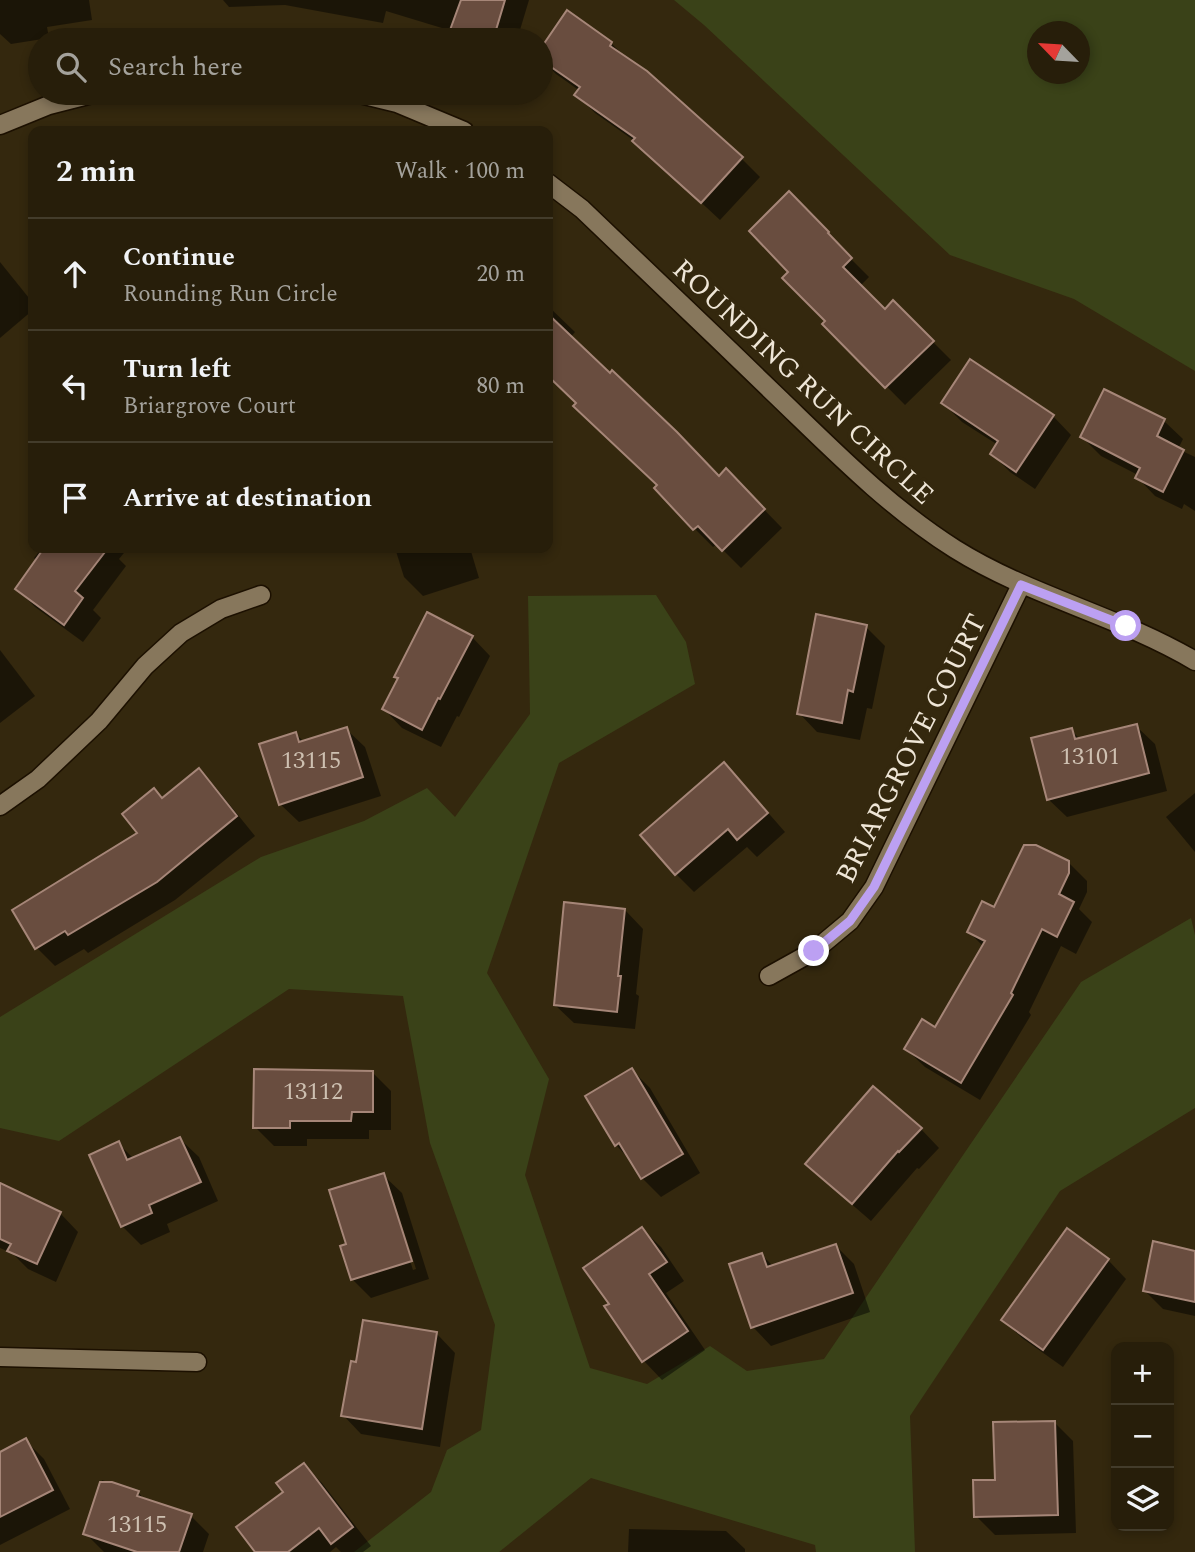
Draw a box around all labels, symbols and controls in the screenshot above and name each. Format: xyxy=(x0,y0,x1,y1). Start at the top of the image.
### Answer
north arrow xyxy=(1027,21,1090,84)
search box xyxy=(28,28,553,105)
text: Search here xyxy=(108,47,243,87)
icon: search xyxy=(52,48,90,86)
text: 2 min xyxy=(56,149,136,195)
text: Walk · 100 m xyxy=(395,154,525,189)
text: Continue xyxy=(123,237,235,277)
street label: ROUNDING RUN CIRCLE xyxy=(662,249,944,515)
icon: ahead xyxy=(56,255,94,293)
text: 20 m xyxy=(476,257,525,292)
text: Rounding Run Circle xyxy=(123,277,338,312)
text: Turn left xyxy=(123,349,231,389)
icon: left xyxy=(56,367,94,405)
text: 80 m xyxy=(476,369,525,404)
text: Briargrove Court xyxy=(123,389,296,424)
text: Arrive at destination xyxy=(123,478,372,518)
icon: arrive xyxy=(56,479,94,517)
street label: BRIARGROVE COURT xyxy=(825,606,998,891)
route start xyxy=(1110,610,1141,641)
house number: 13101 xyxy=(1060,739,1120,775)
house number: 13115 xyxy=(281,743,341,779)
route end xyxy=(798,935,829,966)
house number: 13112 xyxy=(283,1074,343,1110)
map controls xyxy=(1111,1342,1174,1531)
button: + xyxy=(1111,1342,1174,1405)
button: − xyxy=(1111,1405,1174,1468)
button: layers xyxy=(1111,1468,1174,1531)
house number: 13115 xyxy=(107,1507,167,1543)

